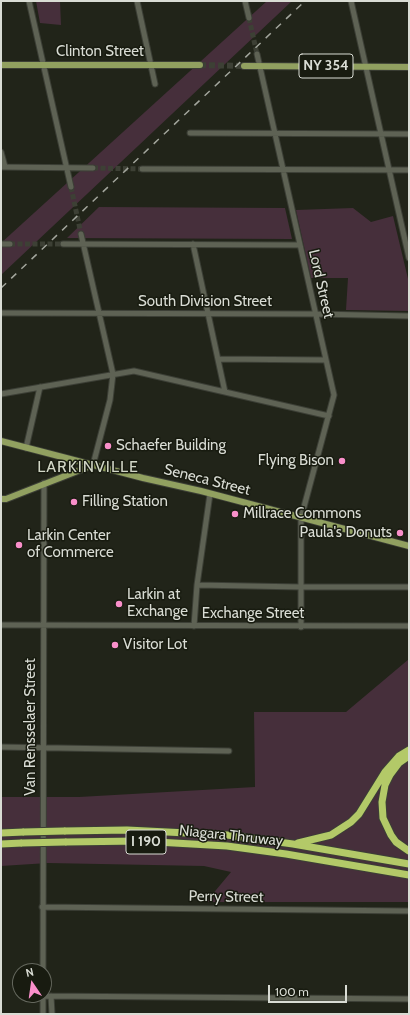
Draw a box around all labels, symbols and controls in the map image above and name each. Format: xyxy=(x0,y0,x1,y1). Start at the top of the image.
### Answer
street label: Clinton Street xyxy=(56,43,144,61)
road number: NY 354 xyxy=(299,54,353,78)
street label: Lord Street xyxy=(304,248,338,320)
street label: South Division Street xyxy=(138,293,272,311)
place label: Schaefer Building xyxy=(116,437,226,455)
marker: Schaefer Building xyxy=(103,441,113,451)
place label: Flying Bison xyxy=(258,452,334,470)
marker: Flying Bison xyxy=(337,456,347,466)
district label: LARKINVILLE xyxy=(37,457,139,477)
street label: Seneca Street xyxy=(162,461,252,499)
place label: Filling Station xyxy=(82,493,168,511)
marker: Filling Station xyxy=(69,497,79,507)
place label: Millrace Commons xyxy=(243,505,361,523)
marker: Millrace Commons xyxy=(230,509,240,519)
place label: Paula's Donuts xyxy=(300,524,392,542)
place label: Larkin Center of Commerce xyxy=(27,527,114,562)
marker: Paula's Donuts xyxy=(395,528,405,538)
marker: Larkin Center of Commerce xyxy=(14,540,24,550)
place label: Larkin at Exchange xyxy=(127,586,188,621)
marker: Larkin at Exchange xyxy=(114,599,124,609)
street label: Exchange Street xyxy=(202,605,304,623)
place label: Visitor Lot xyxy=(123,636,187,654)
marker: Visitor Lot xyxy=(110,640,120,650)
street label: Van Rensselaer Street xyxy=(22,658,40,796)
street label: Niagara Thruway xyxy=(178,822,284,850)
road number: I 190 xyxy=(126,830,166,854)
street label: Perry Street xyxy=(188,887,264,907)
north arrow xyxy=(12,963,52,1003)
text: N xyxy=(24,965,35,980)
scale bar xyxy=(270,977,349,1003)
text: 100 m xyxy=(275,984,309,999)

